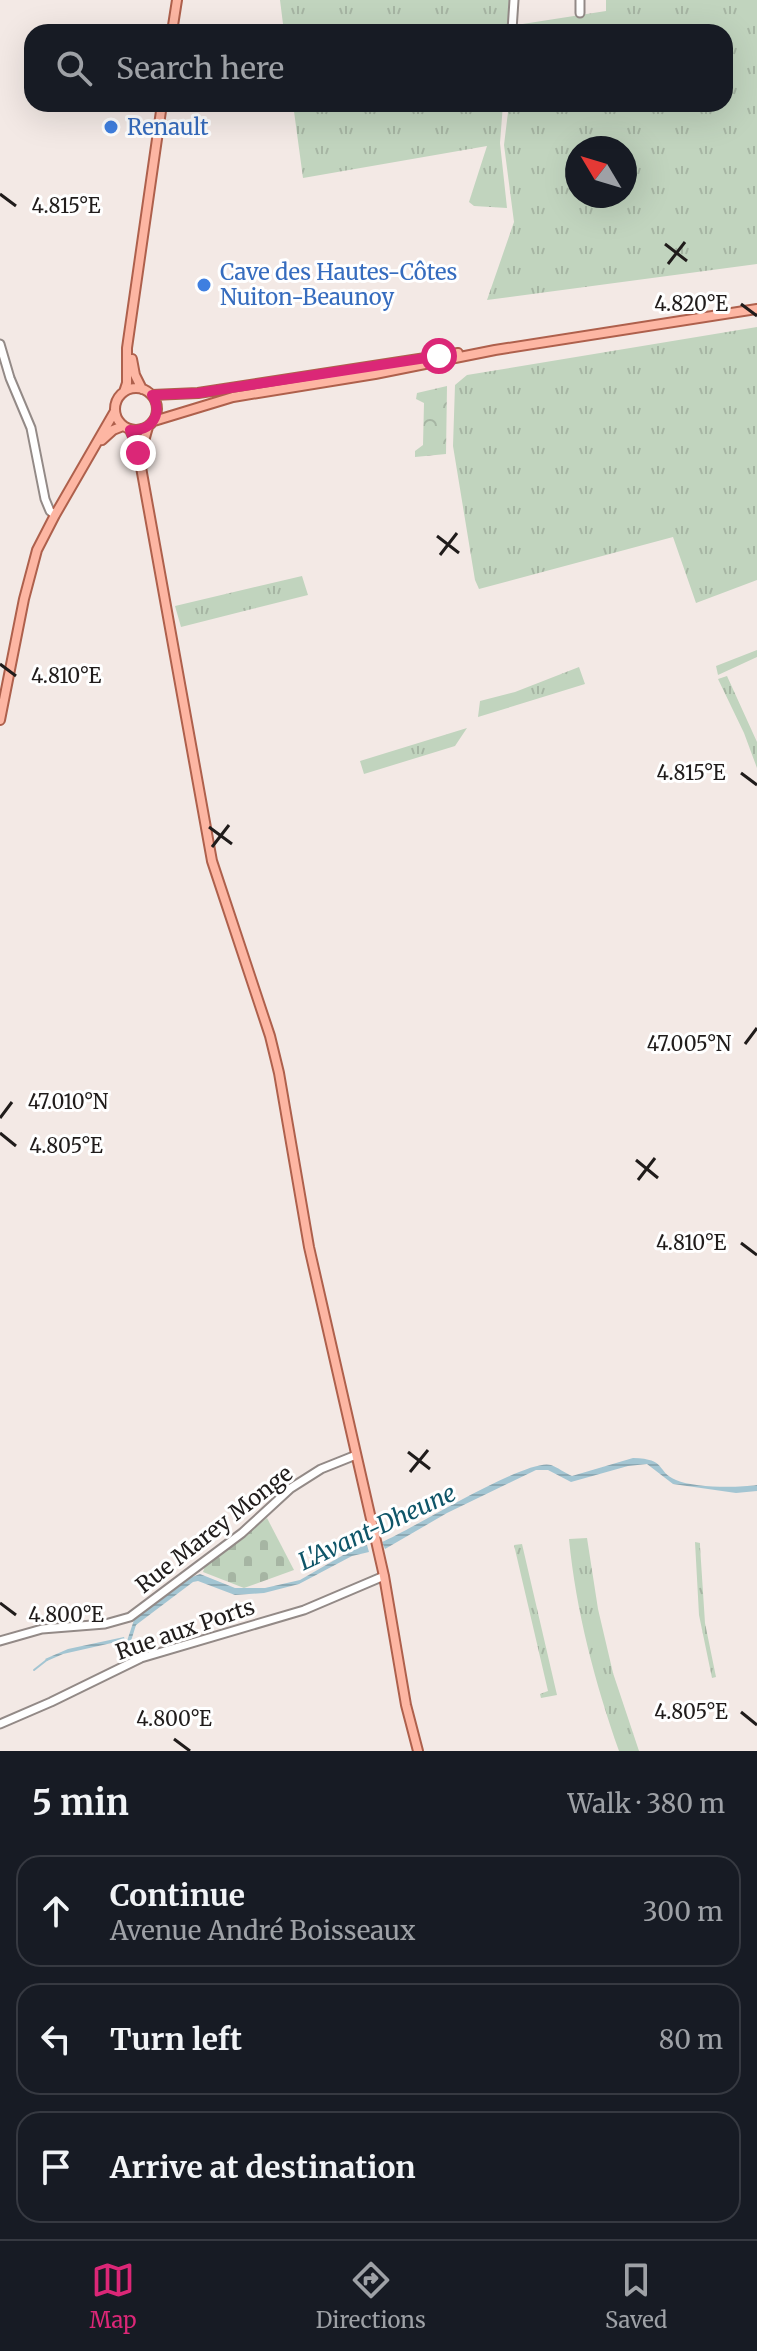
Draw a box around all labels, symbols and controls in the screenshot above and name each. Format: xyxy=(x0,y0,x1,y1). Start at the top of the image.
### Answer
search box xyxy=(24,24,733,112)
icon: search xyxy=(52,46,96,90)
text: Search here xyxy=(116,49,284,87)
place label: Renault xyxy=(127,113,209,141)
marker: Renault xyxy=(102,118,120,136)
north arrow xyxy=(565,136,637,208)
text: 4.815°E xyxy=(32,193,101,218)
place label: Cave des Hautes-Côtes Nuiton-Beaunoy xyxy=(220,258,457,311)
marker: Cave des Hautes-Côtes Nuiton-Beaunoy xyxy=(195,276,213,294)
text: 4.820°E xyxy=(654,291,728,316)
route start xyxy=(421,338,457,374)
route end xyxy=(120,435,156,471)
text: 4.810°E xyxy=(31,663,101,688)
text: 4.815°E xyxy=(657,760,726,785)
text: 47.005°N xyxy=(647,1031,732,1056)
text: 47.010°N xyxy=(28,1089,109,1114)
text: 4.805°E xyxy=(29,1133,103,1158)
text: 4.810°E xyxy=(656,1230,726,1255)
street label: Rue Marey Monge xyxy=(130,1459,298,1599)
water label: L'Avant-Dheune xyxy=(293,1477,461,1577)
street label: Rue aux Ports xyxy=(112,1592,258,1666)
text: 4.800°E xyxy=(28,1602,104,1627)
text: 4.805°E xyxy=(654,1699,728,1724)
text: 4.800°E xyxy=(136,1706,212,1731)
text: 5 min xyxy=(32,1782,129,1824)
text: Walk · 380 m xyxy=(567,1787,725,1820)
text: Continue xyxy=(110,1876,245,1914)
icon: ahead xyxy=(34,1889,78,1933)
text: 300 m xyxy=(643,1895,723,1928)
text: Avenue André Boisseaux xyxy=(110,1914,416,1947)
icon: left xyxy=(34,2017,78,2061)
text: Turn left xyxy=(110,2020,242,2058)
text: 80 m xyxy=(659,2023,723,2056)
icon: arrive xyxy=(34,2145,78,2189)
text: Arrive at destination xyxy=(110,2148,416,2186)
tab: Map xyxy=(90,2258,137,2334)
tab: Directions xyxy=(316,2258,426,2334)
tab: Saved xyxy=(605,2258,667,2334)

